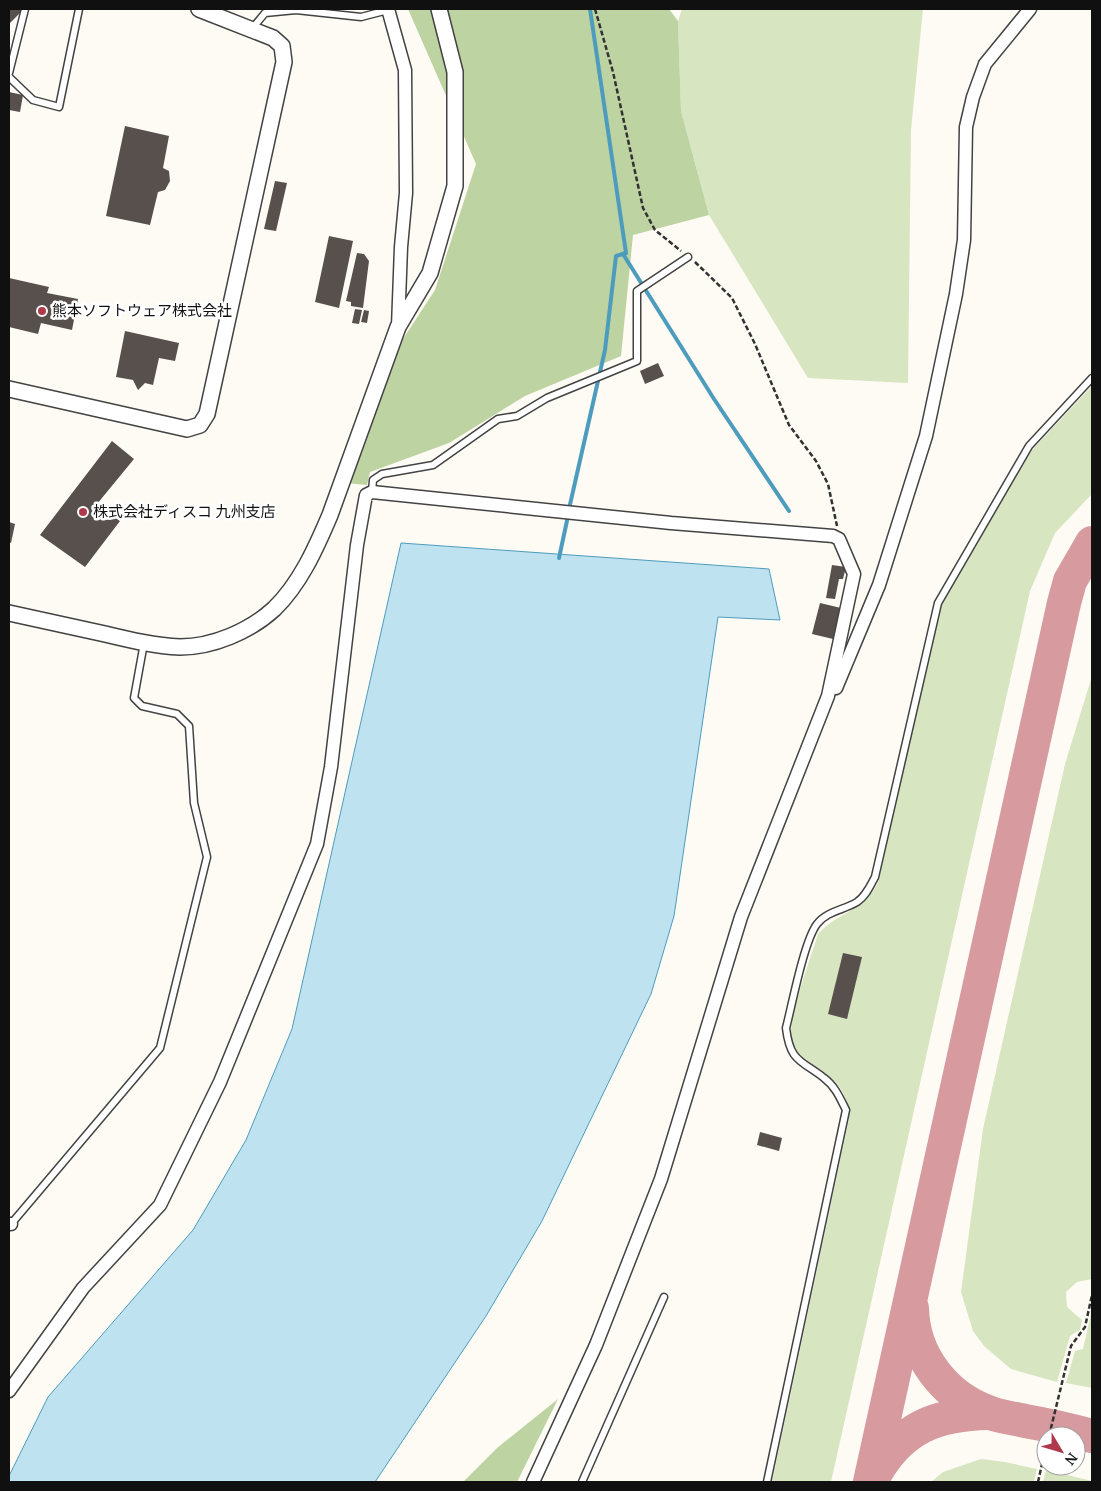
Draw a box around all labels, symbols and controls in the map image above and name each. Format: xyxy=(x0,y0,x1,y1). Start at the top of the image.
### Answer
place label: 熊本ソフトウェア株式会社 xyxy=(52,300,232,320)
marker: 熊本ソフトウェア株式会社 xyxy=(36,305,48,317)
place label: 株式会社ディスコ 九州支店 xyxy=(93,501,276,521)
marker: 株式会社ディスコ 九州支店 xyxy=(77,506,89,518)
north arrow xyxy=(1036,1426,1086,1476)
text: N xyxy=(1061,1449,1082,1470)

